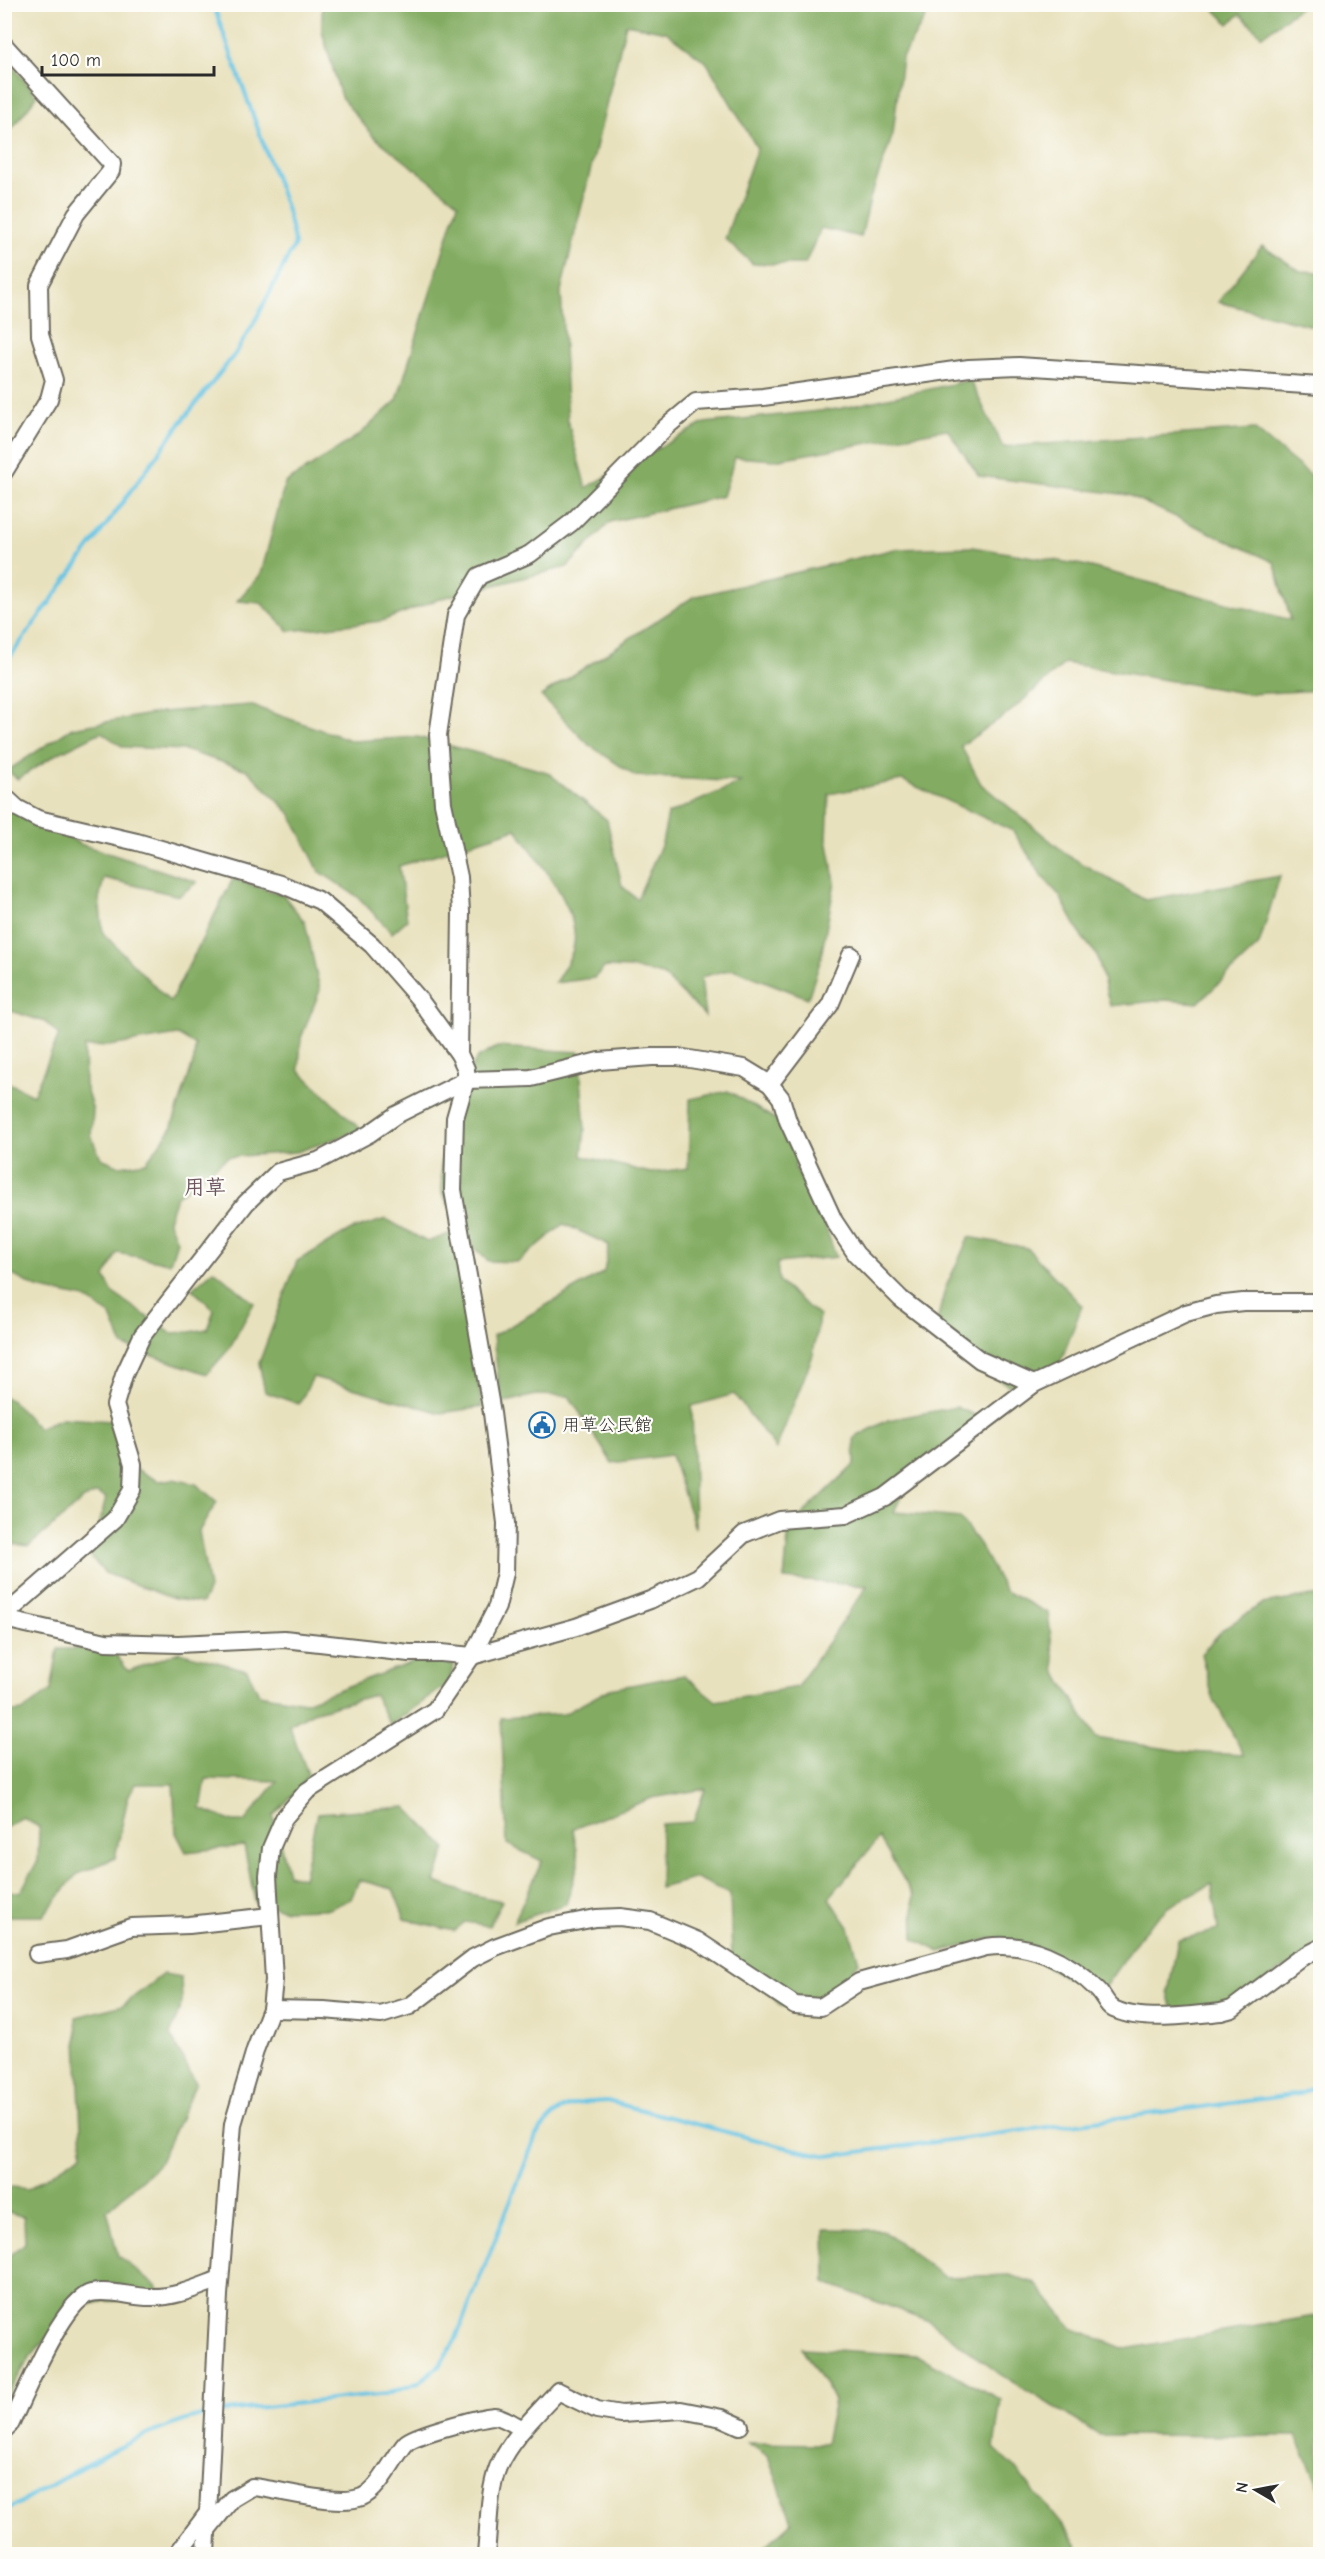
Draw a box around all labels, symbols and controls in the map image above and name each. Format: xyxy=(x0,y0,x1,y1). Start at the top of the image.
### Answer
scale bar xyxy=(42,39,214,77)
text: 100 m xyxy=(51,50,101,71)
district label: 用草 xyxy=(184,1175,226,1199)
public building icon: 用草公民館 xyxy=(527,1410,557,1440)
place label: 用草公民館 xyxy=(562,1415,652,1436)
north arrow xyxy=(1226,2460,1286,2520)
text: N xyxy=(1232,2481,1252,2494)

